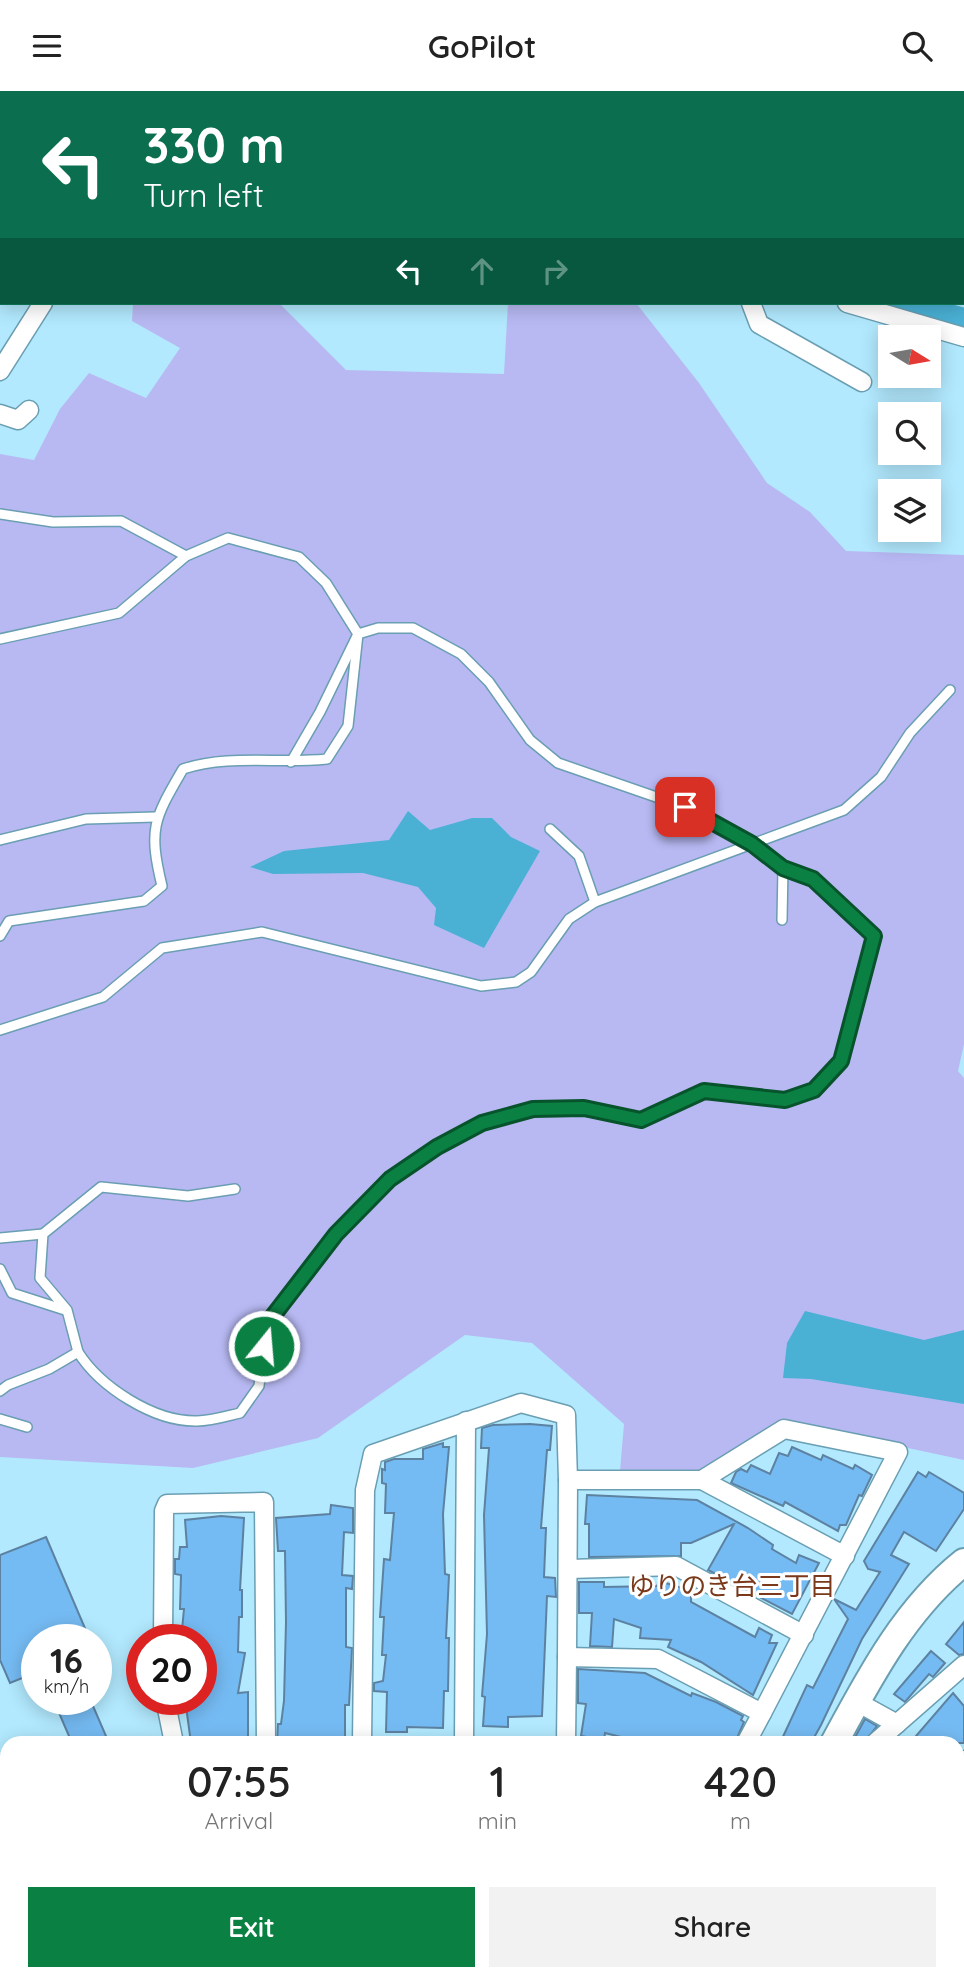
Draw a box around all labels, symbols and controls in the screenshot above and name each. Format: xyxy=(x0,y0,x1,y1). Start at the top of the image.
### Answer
text: GoPilot xyxy=(428,26,536,66)
icon: menu xyxy=(28,27,66,65)
icon: search xyxy=(898,27,936,65)
text: 330 m xyxy=(143,114,285,175)
icon: left xyxy=(28,119,119,210)
text: Turn left xyxy=(143,175,264,215)
icon: left xyxy=(390,252,428,290)
icon: ahead xyxy=(463,252,501,290)
icon: right xyxy=(536,252,574,290)
north arrow xyxy=(878,325,942,389)
map controls xyxy=(878,325,941,542)
button: search xyxy=(878,402,941,465)
button: layers xyxy=(878,479,941,542)
pin xyxy=(655,777,715,837)
icon: arrive xyxy=(666,788,704,826)
position arrow xyxy=(227,1309,301,1383)
district label: ゆりのき台三丁目 xyxy=(628,1569,836,1602)
speed limit sign: 20 xyxy=(126,1624,217,1715)
text: 16 xyxy=(50,1638,83,1682)
text: km/h xyxy=(44,1675,89,1698)
text: 07:55 xyxy=(187,1755,291,1808)
text: 1 xyxy=(489,1755,505,1808)
text: 420 xyxy=(704,1755,777,1808)
text: Arrival xyxy=(204,1806,273,1835)
text: min xyxy=(478,1806,517,1835)
text: m xyxy=(730,1806,751,1835)
button: Exit xyxy=(28,1887,475,1967)
button: Share xyxy=(489,1887,936,1967)

